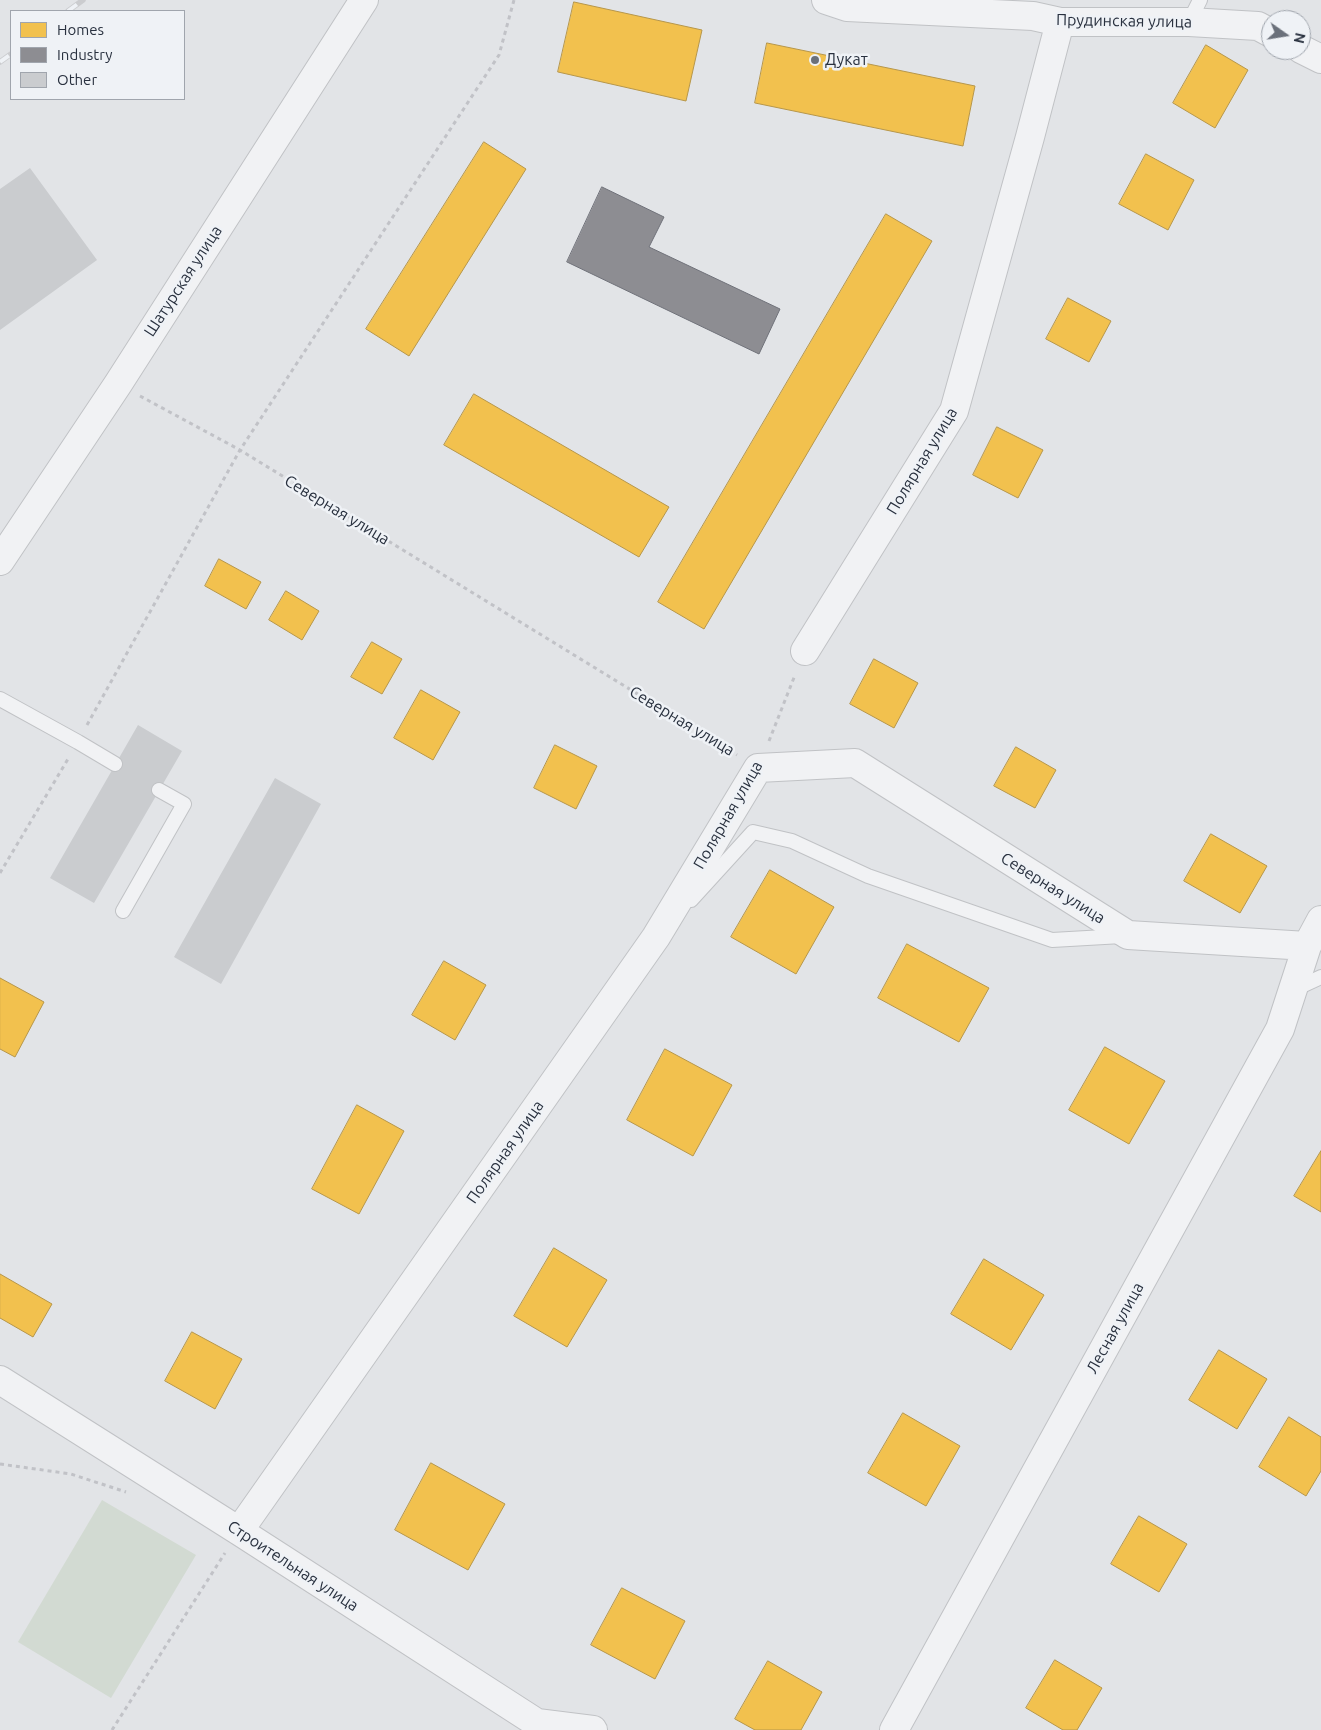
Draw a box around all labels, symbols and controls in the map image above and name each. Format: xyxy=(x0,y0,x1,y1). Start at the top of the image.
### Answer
legend xyxy=(10,10,185,100)
street label: Прудинская улица xyxy=(1056,10,1192,32)
north arrow xyxy=(1261,10,1311,60)
text: Homes xyxy=(57,21,104,38)
text: N xyxy=(1291,31,1309,45)
text: Industry xyxy=(57,46,112,63)
place label: Дукат xyxy=(825,50,868,70)
marker: Дукат xyxy=(809,54,821,66)
text: Other xyxy=(57,71,97,88)
street label: Шатурская улица xyxy=(140,222,226,340)
street label: Полярная улица xyxy=(883,404,961,518)
street label: Северная улица xyxy=(281,471,393,549)
street label: Северная улица xyxy=(626,682,738,760)
street label: Полярная улица xyxy=(689,758,767,872)
street label: Северная улица xyxy=(997,848,1109,928)
street label: Полярная улица xyxy=(462,1097,548,1207)
street label: Лесная улица xyxy=(1082,1279,1148,1377)
street label: Строительная улица xyxy=(224,1517,362,1615)

